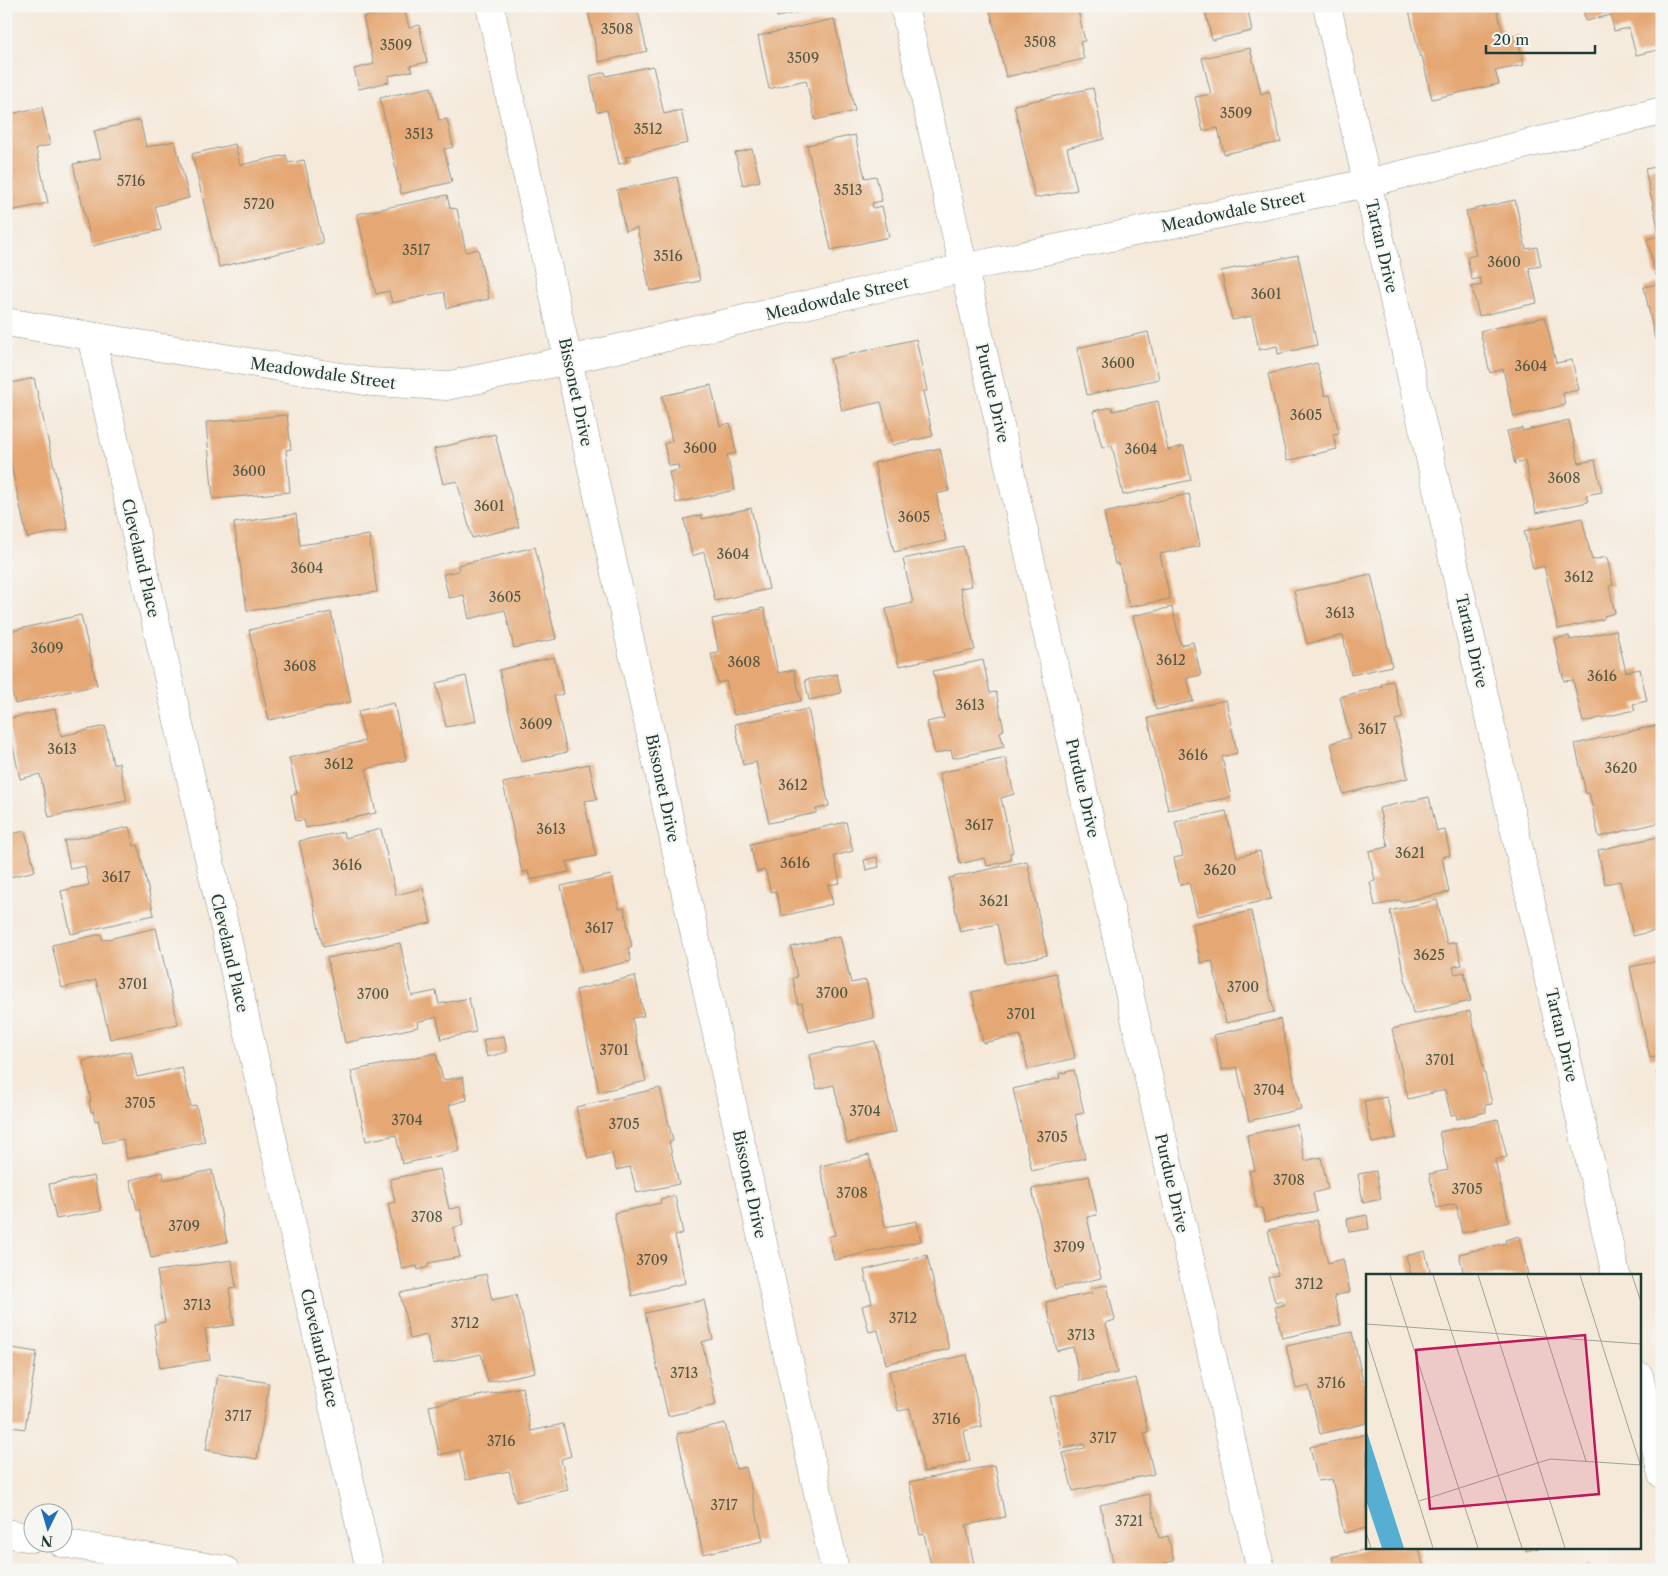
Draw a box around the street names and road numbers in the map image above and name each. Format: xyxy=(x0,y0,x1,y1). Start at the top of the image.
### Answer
street label: Meadowdale Street xyxy=(1159,186,1307,236)
street label: Tartan Drive xyxy=(1362,197,1403,295)
street label: Meadowdale Street xyxy=(763,272,911,324)
street label: Bissonet Drive xyxy=(555,336,597,448)
street label: Purdue Drive xyxy=(972,341,1014,445)
street label: Meadowdale Street xyxy=(249,353,397,393)
street label: Cleveland Place xyxy=(118,497,164,619)
street label: Tartan Drive xyxy=(1452,592,1493,690)
street label: Bissonet Drive xyxy=(642,732,684,844)
street label: Purdue Drive xyxy=(1062,736,1104,840)
street label: Cleveland Place xyxy=(207,892,253,1014)
street label: Tartan Drive xyxy=(1542,986,1583,1084)
street label: Bissonet Drive xyxy=(729,1128,771,1240)
street label: Purdue Drive xyxy=(1151,1131,1193,1235)
street label: Cleveland Place xyxy=(297,1287,343,1409)

